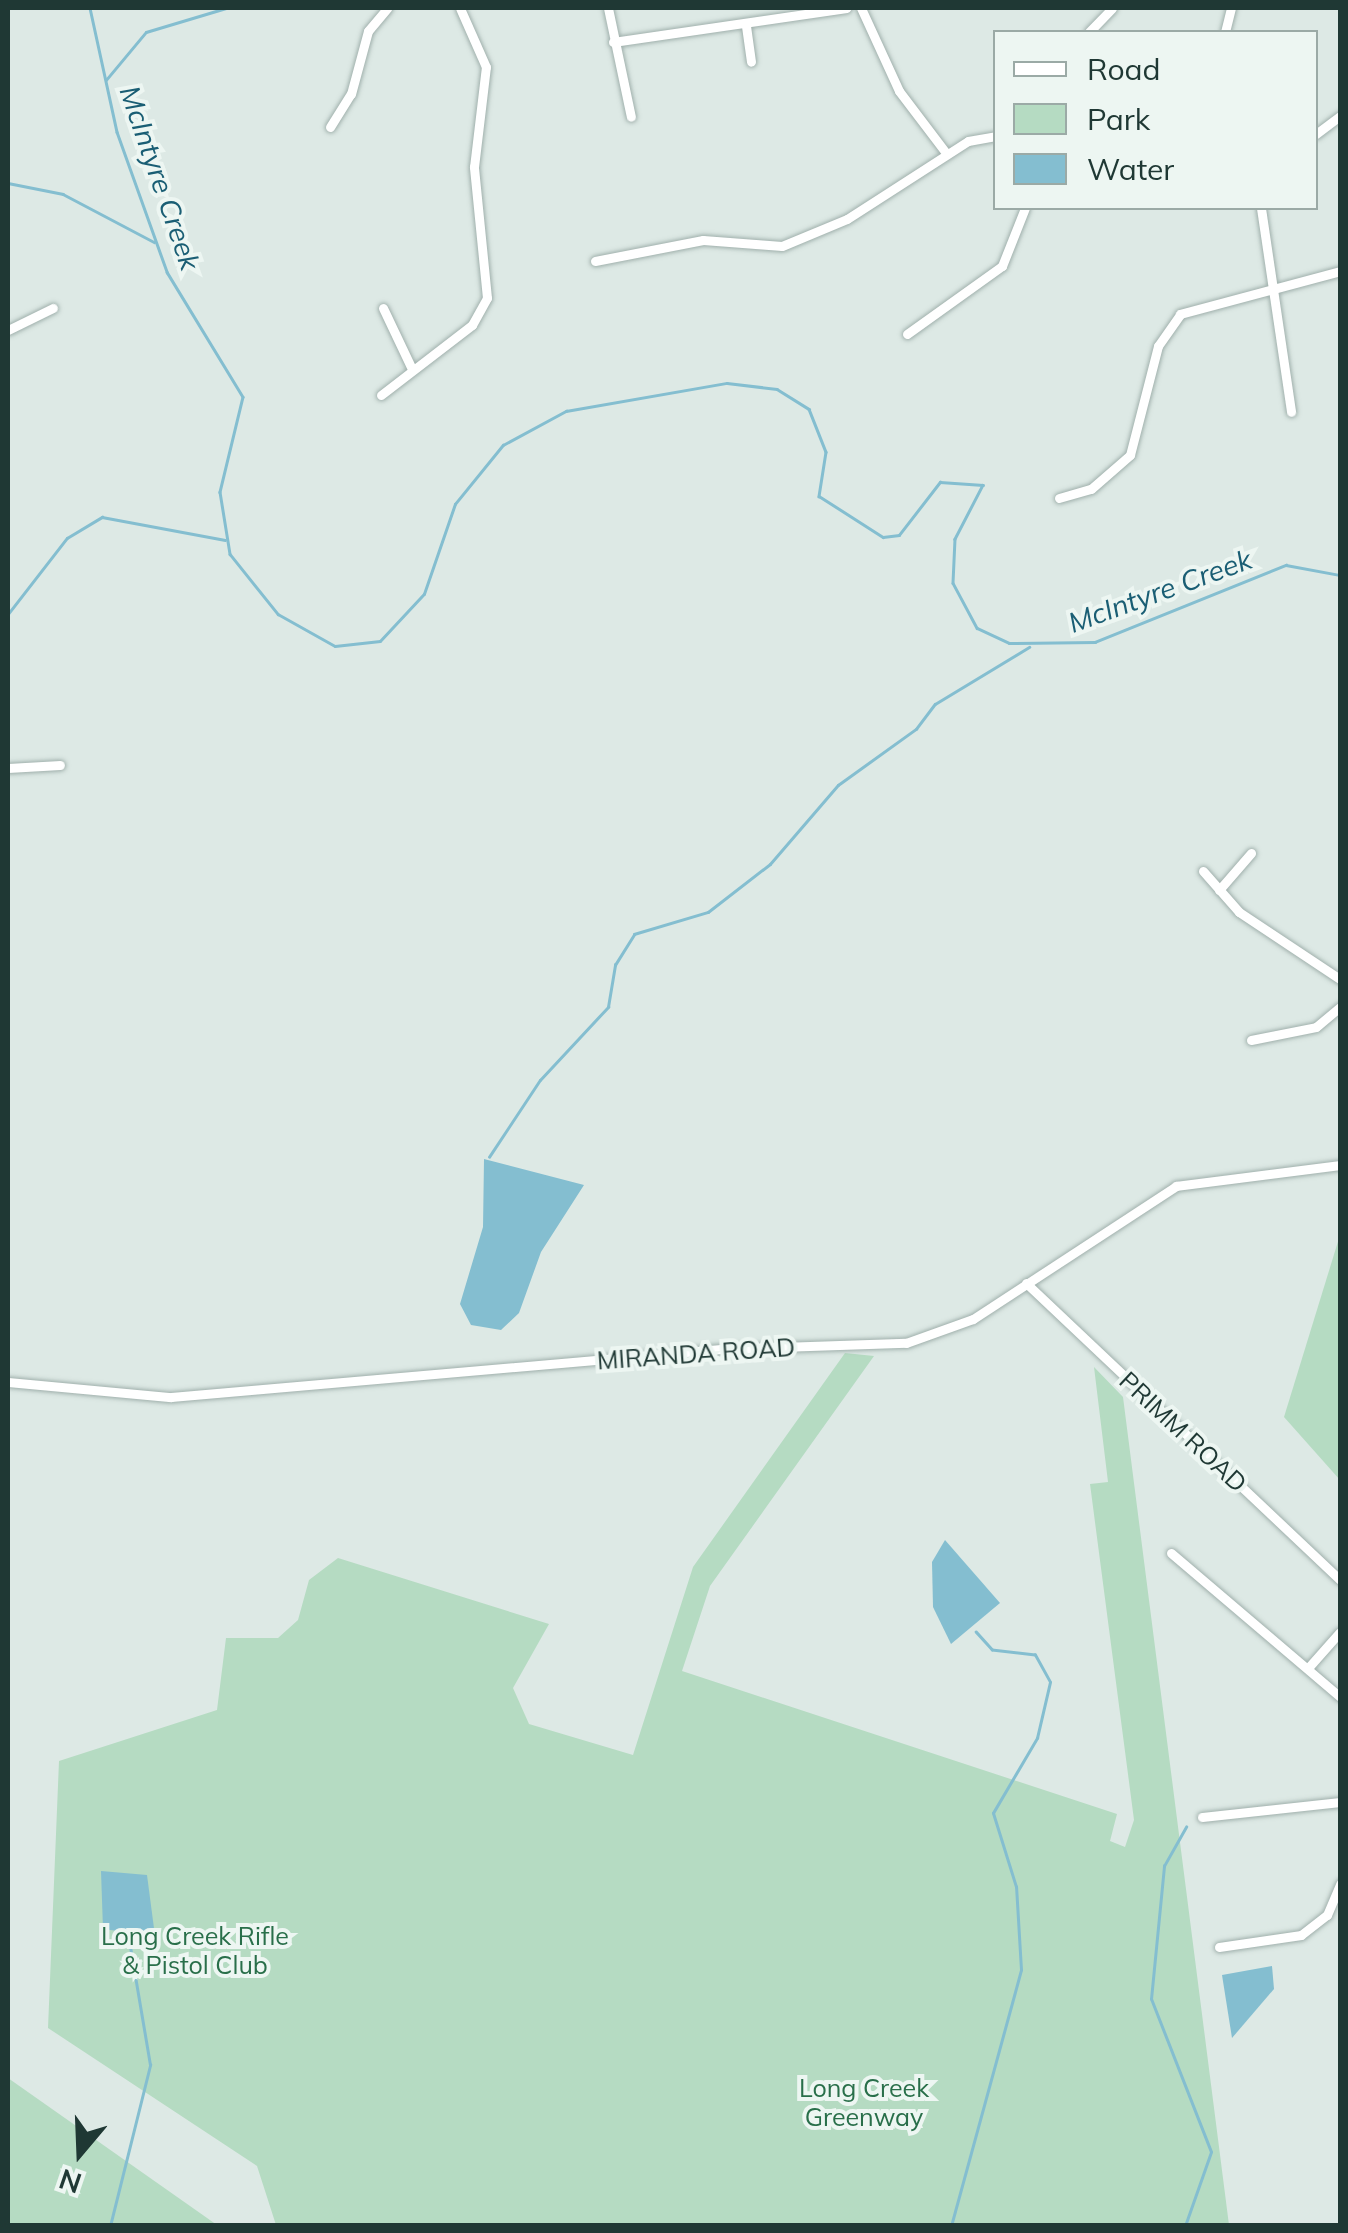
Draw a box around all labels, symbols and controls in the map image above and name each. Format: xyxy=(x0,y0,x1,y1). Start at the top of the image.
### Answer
legend xyxy=(993,30,1318,210)
text: Road xyxy=(1087,50,1161,88)
water label: McIntyre Creek xyxy=(113,81,207,275)
text: Park xyxy=(1087,100,1150,138)
text: Water xyxy=(1087,150,1174,188)
water label: McIntyre Creek xyxy=(1064,542,1256,640)
street label: MIRANDA ROAD xyxy=(596,1332,796,1376)
street label: PRIMM ROAD xyxy=(1113,1366,1253,1498)
park label: Long Creek Rifle & Pistol Club xyxy=(101,1922,289,1981)
park label: Long Creek Greenway xyxy=(799,2074,929,2133)
north arrow xyxy=(30,2103,130,2203)
text: N xyxy=(54,2162,86,2202)

